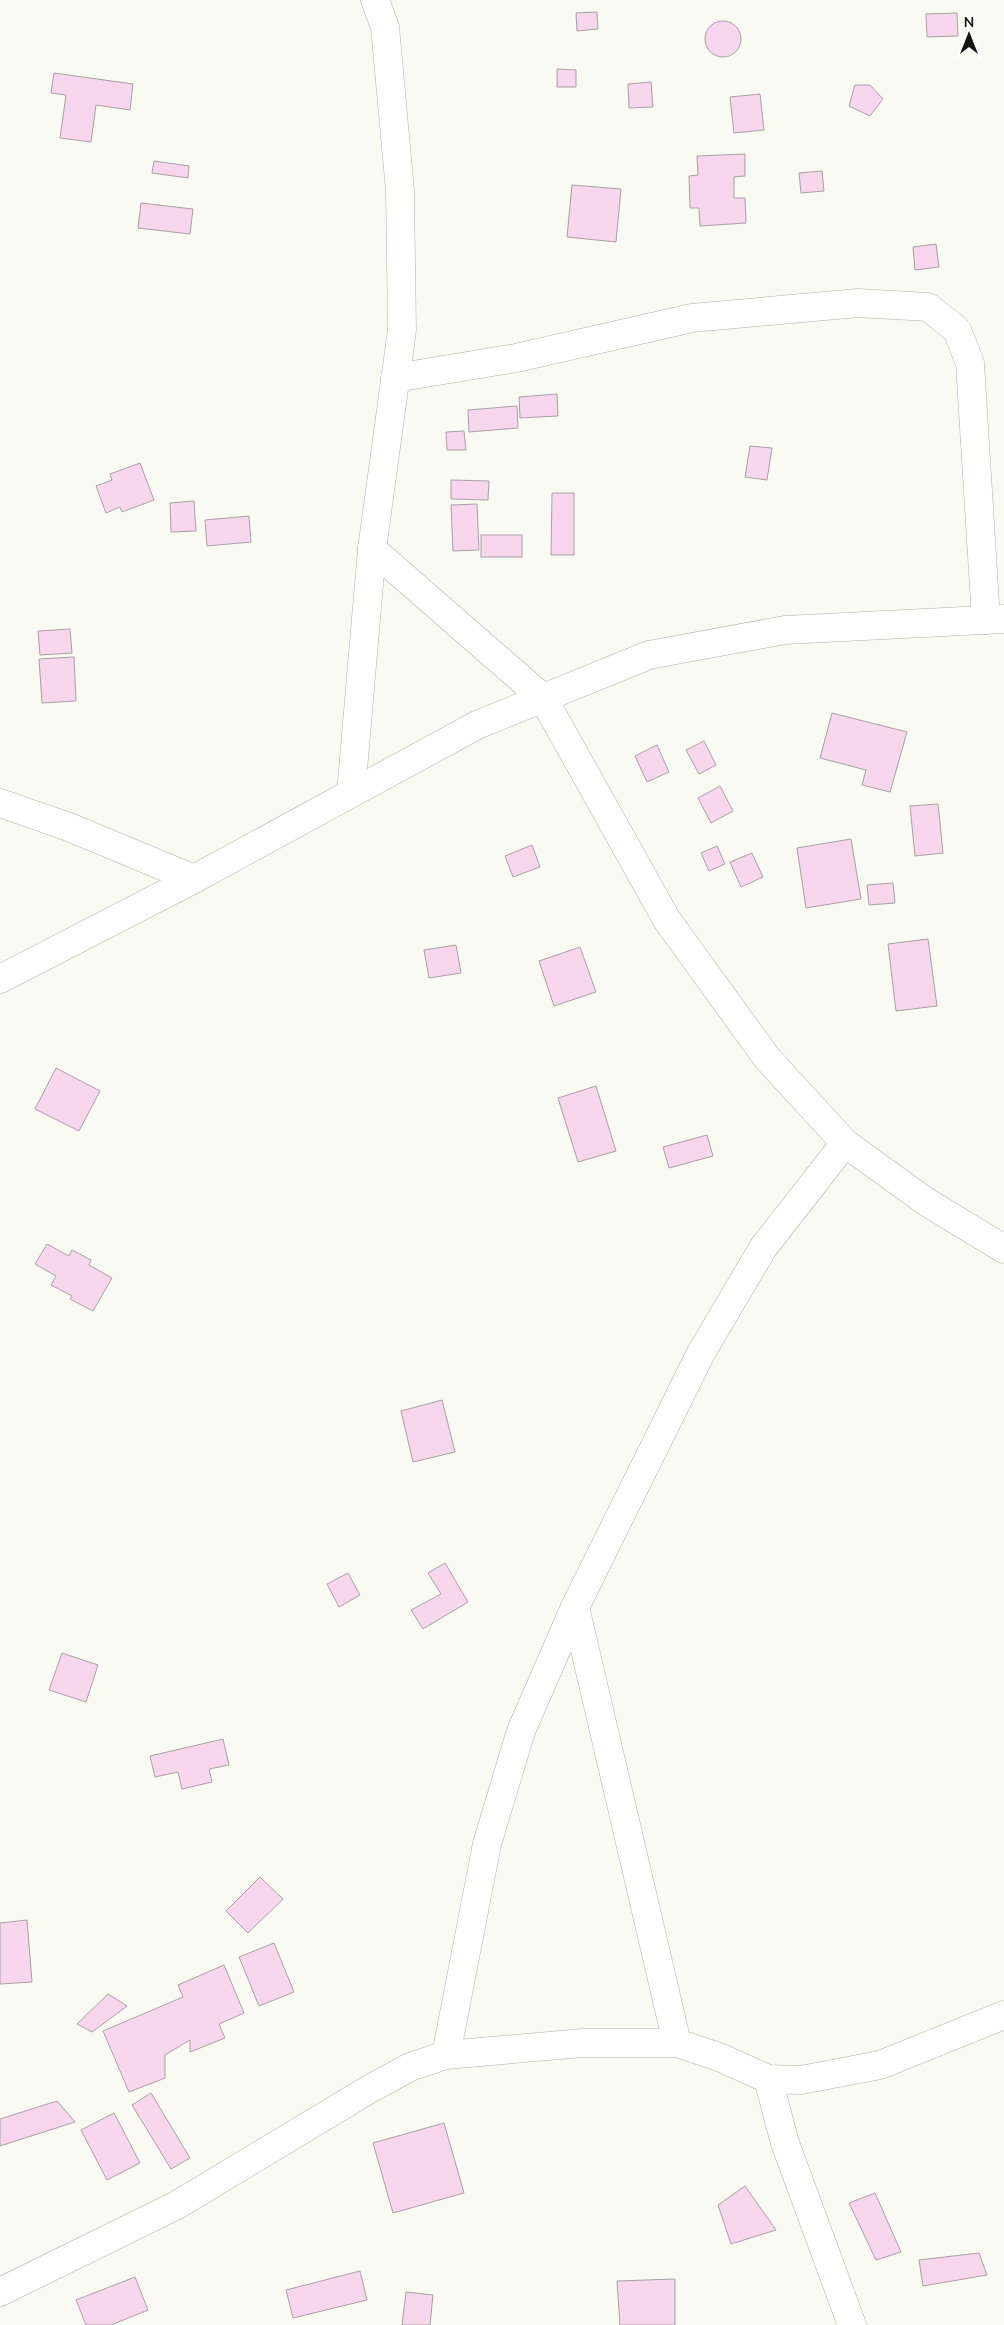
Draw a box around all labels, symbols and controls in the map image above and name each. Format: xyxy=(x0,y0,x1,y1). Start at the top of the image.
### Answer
north arrow xyxy=(944,10,994,60)
text: N xyxy=(964,13,974,32)

